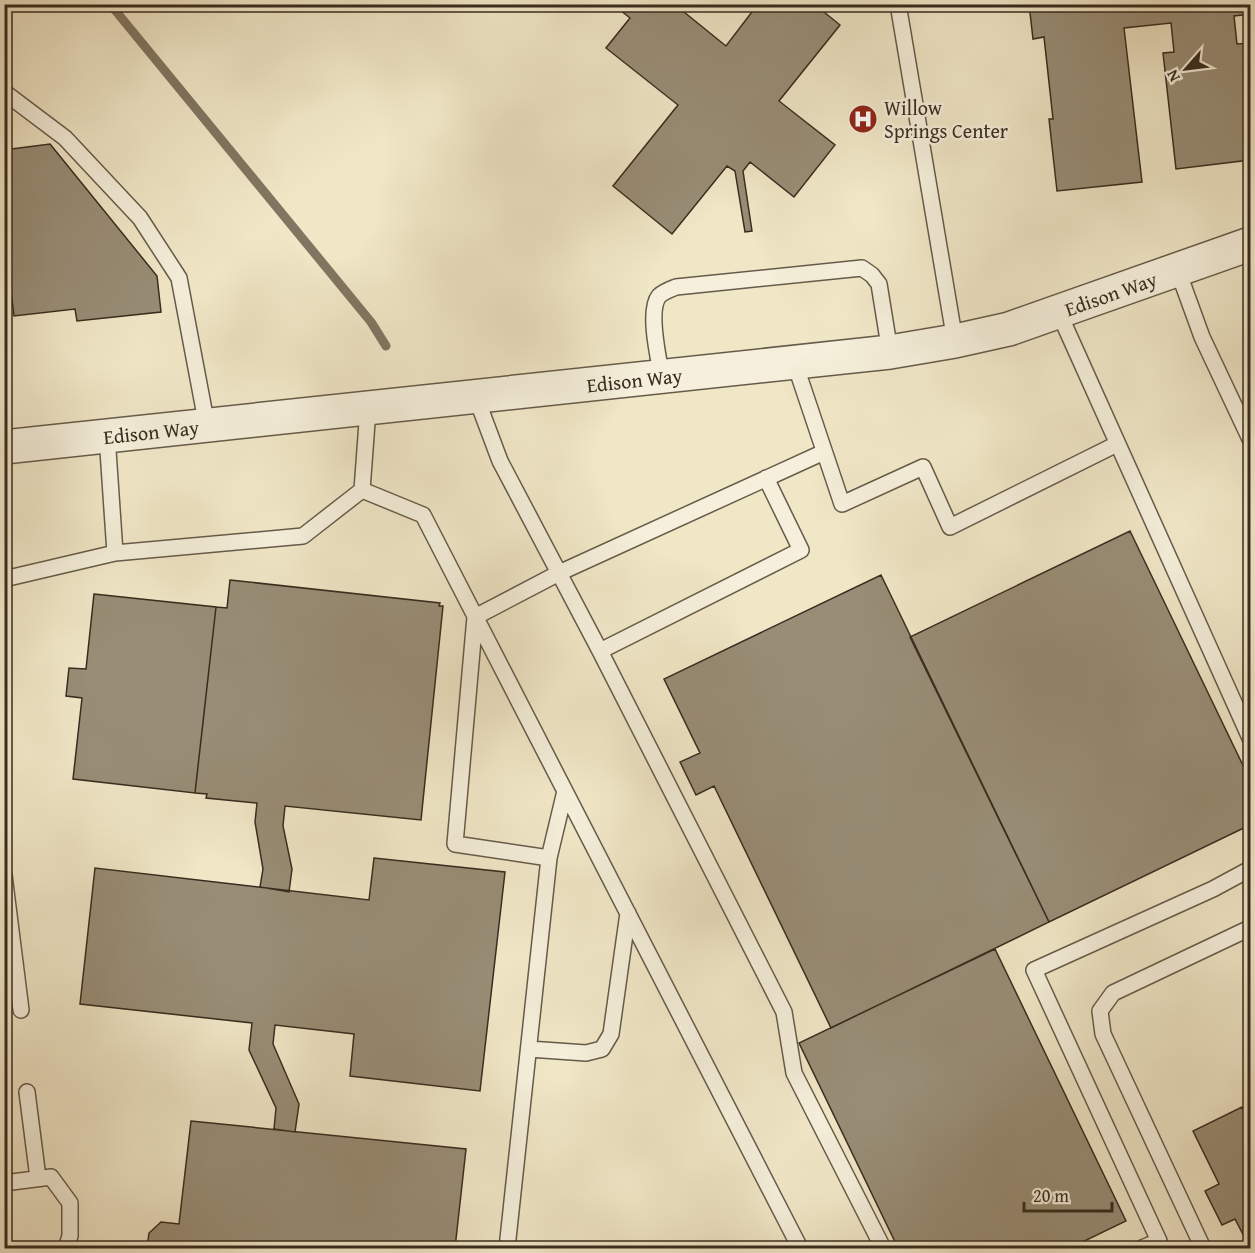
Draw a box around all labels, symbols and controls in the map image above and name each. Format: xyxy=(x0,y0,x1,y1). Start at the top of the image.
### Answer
north arrow xyxy=(1156,39,1216,99)
text: N xyxy=(1160,65,1186,86)
place label: Willow Springs Center xyxy=(884,93,1008,145)
hospital icon: Willow Springs Center xyxy=(847,103,879,135)
street label: Edison Way xyxy=(1061,264,1161,323)
street label: Edison Way xyxy=(585,360,684,399)
street label: Edison Way xyxy=(102,412,200,451)
scale bar xyxy=(1024,1175,1112,1213)
text: 20 m xyxy=(1033,1182,1069,1209)

